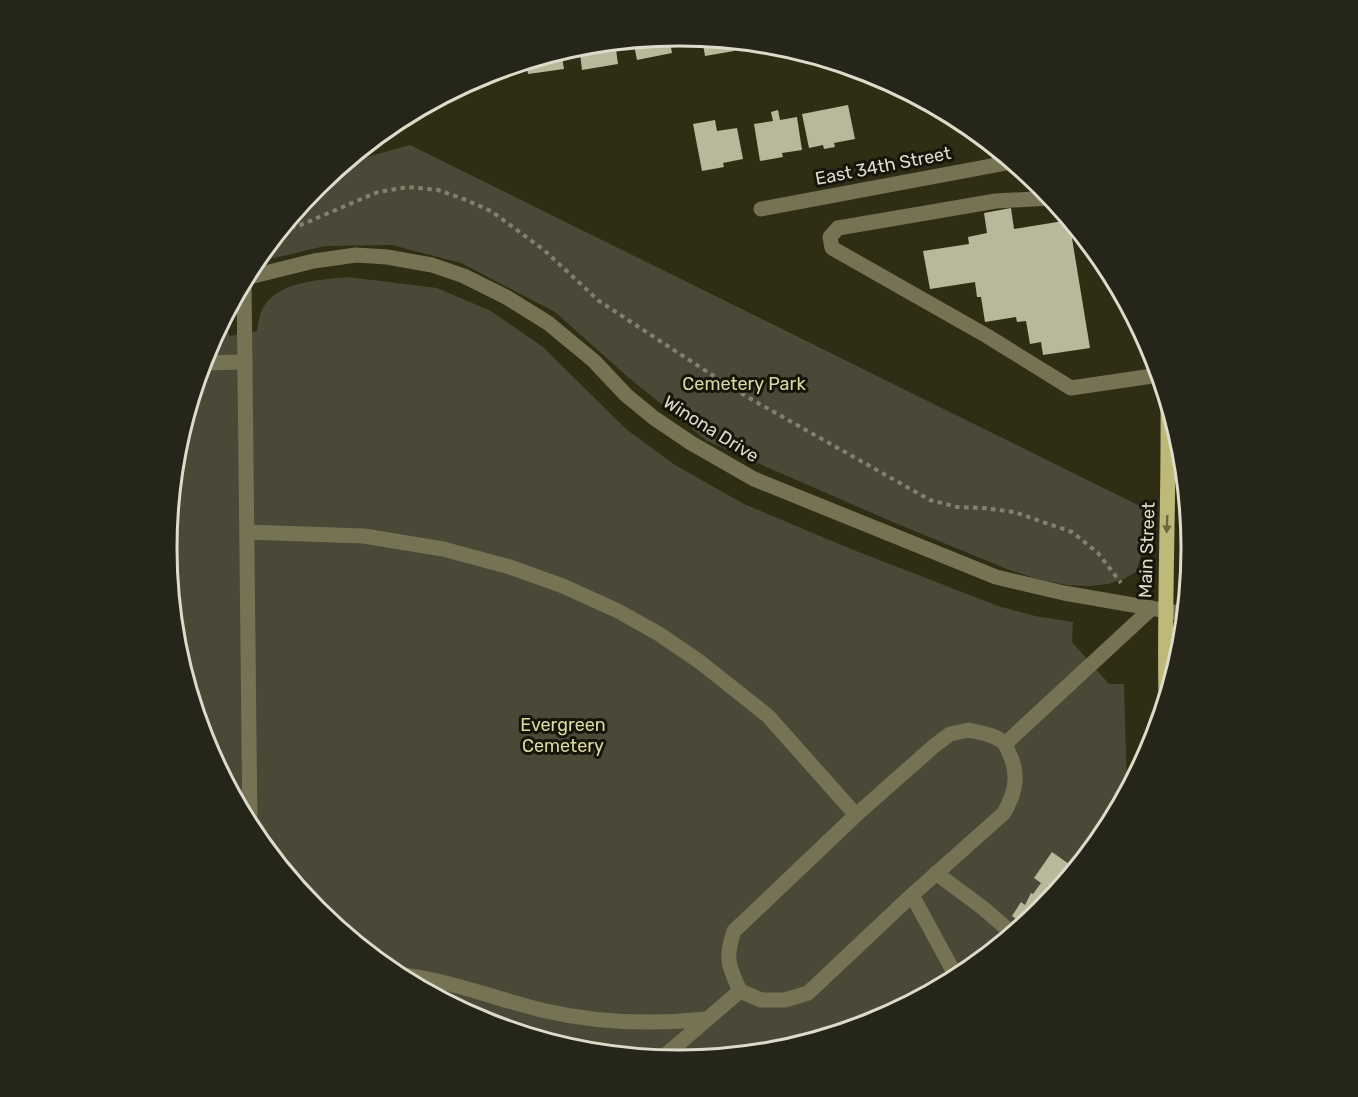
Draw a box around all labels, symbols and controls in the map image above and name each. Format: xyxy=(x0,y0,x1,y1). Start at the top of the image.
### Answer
street label: East 34th Street xyxy=(813,142,953,190)
park label: Cemetery Park xyxy=(682,373,806,395)
street label: Winona Drive xyxy=(659,391,763,467)
street label: Main Street xyxy=(1134,502,1160,598)
one-way arrow xyxy=(1162,514,1172,533)
park label: Evergreen Cemetery xyxy=(520,714,606,757)

